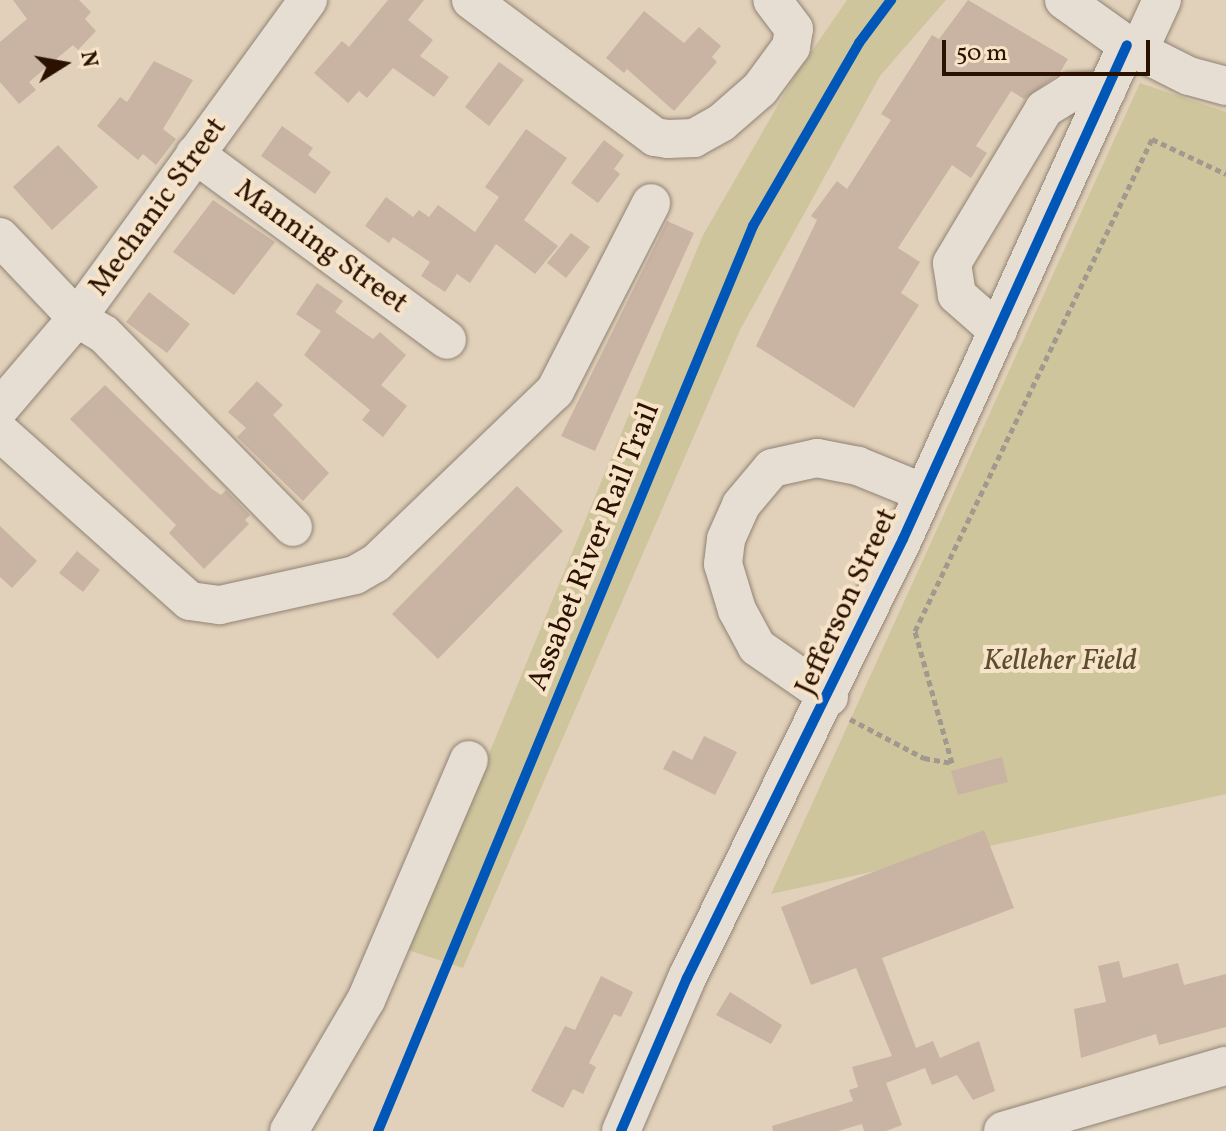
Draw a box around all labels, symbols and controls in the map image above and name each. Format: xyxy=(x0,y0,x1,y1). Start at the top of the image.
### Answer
north arrow xyxy=(24,24,104,104)
scale bar xyxy=(946,24,1154,74)
text: 50 m xyxy=(956,37,1008,71)
text: N xyxy=(71,49,105,70)
street label: Mechanic Street xyxy=(81,111,235,303)
street label: Manning Street xyxy=(227,172,415,322)
street label: Assabet River Rail Trail xyxy=(520,397,668,697)
street label: Jefferson Street xyxy=(788,503,906,701)
park label: Kelleher Field xyxy=(983,643,1137,679)

